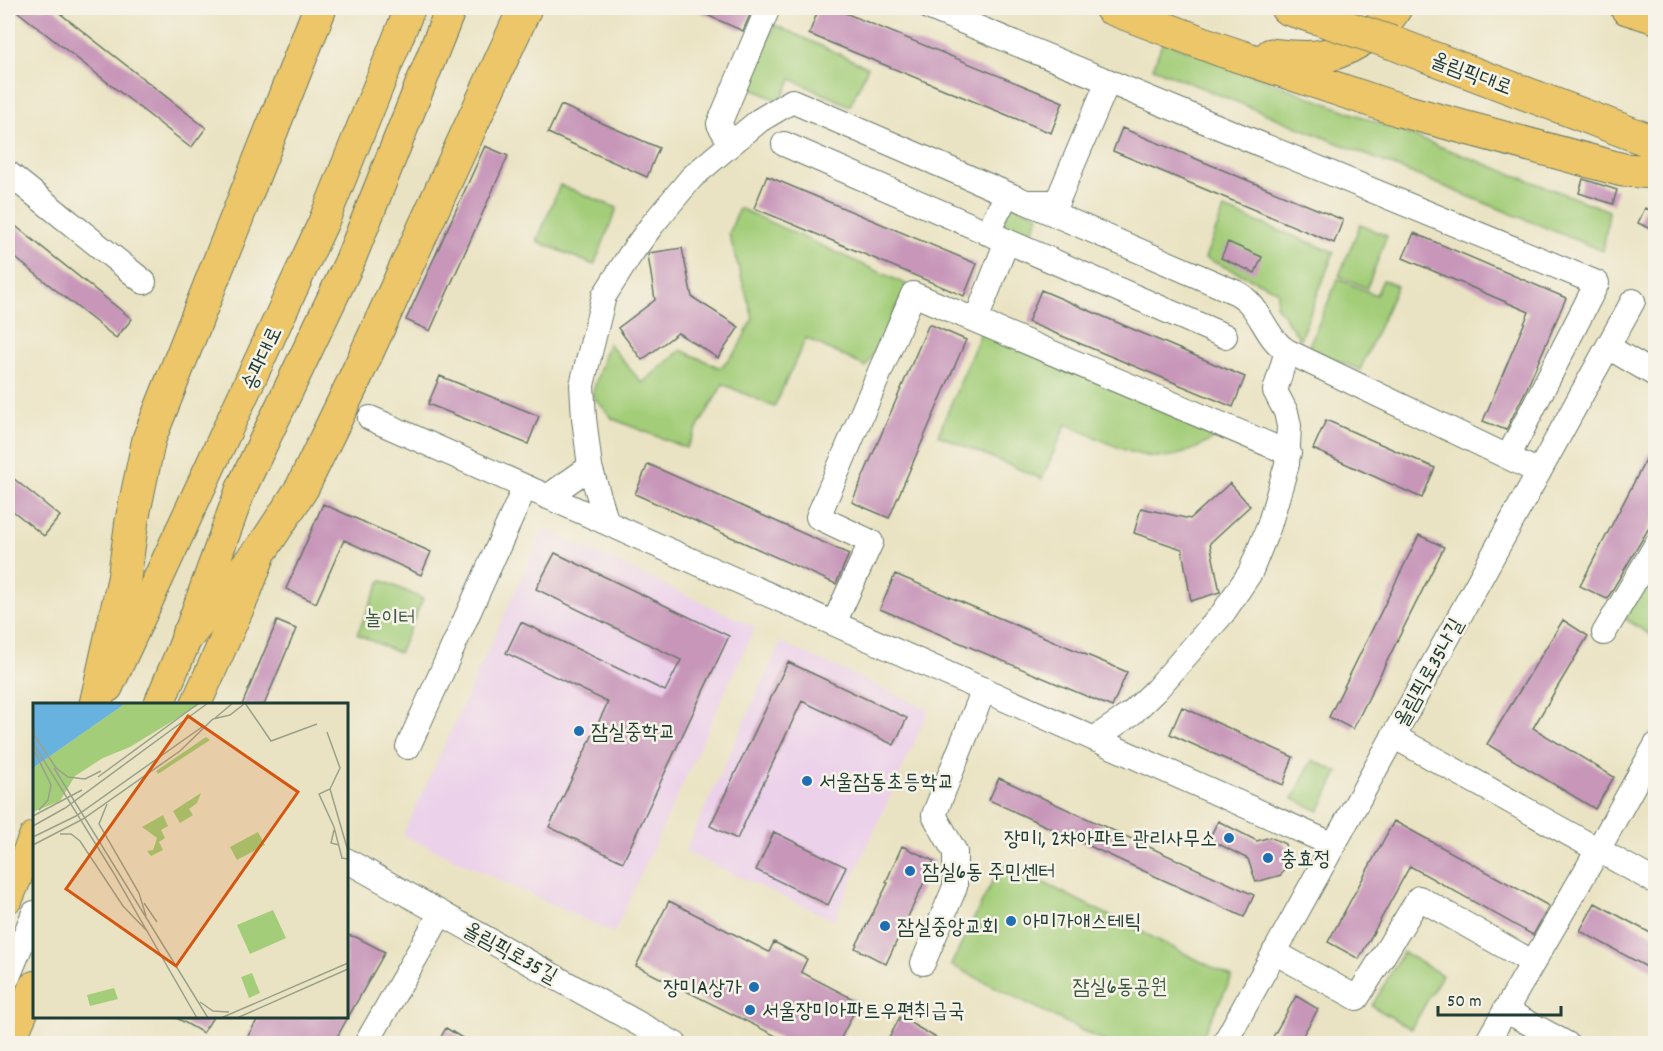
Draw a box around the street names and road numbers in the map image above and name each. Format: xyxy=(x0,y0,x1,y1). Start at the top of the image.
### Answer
street label: 올림픽대로 xyxy=(1426,47,1516,105)
street label: 송파대로 xyxy=(236,322,292,396)
street label: 올림픽로35나길 xyxy=(1388,613,1473,733)
street label: 올림픽로35길 xyxy=(457,916,562,993)

